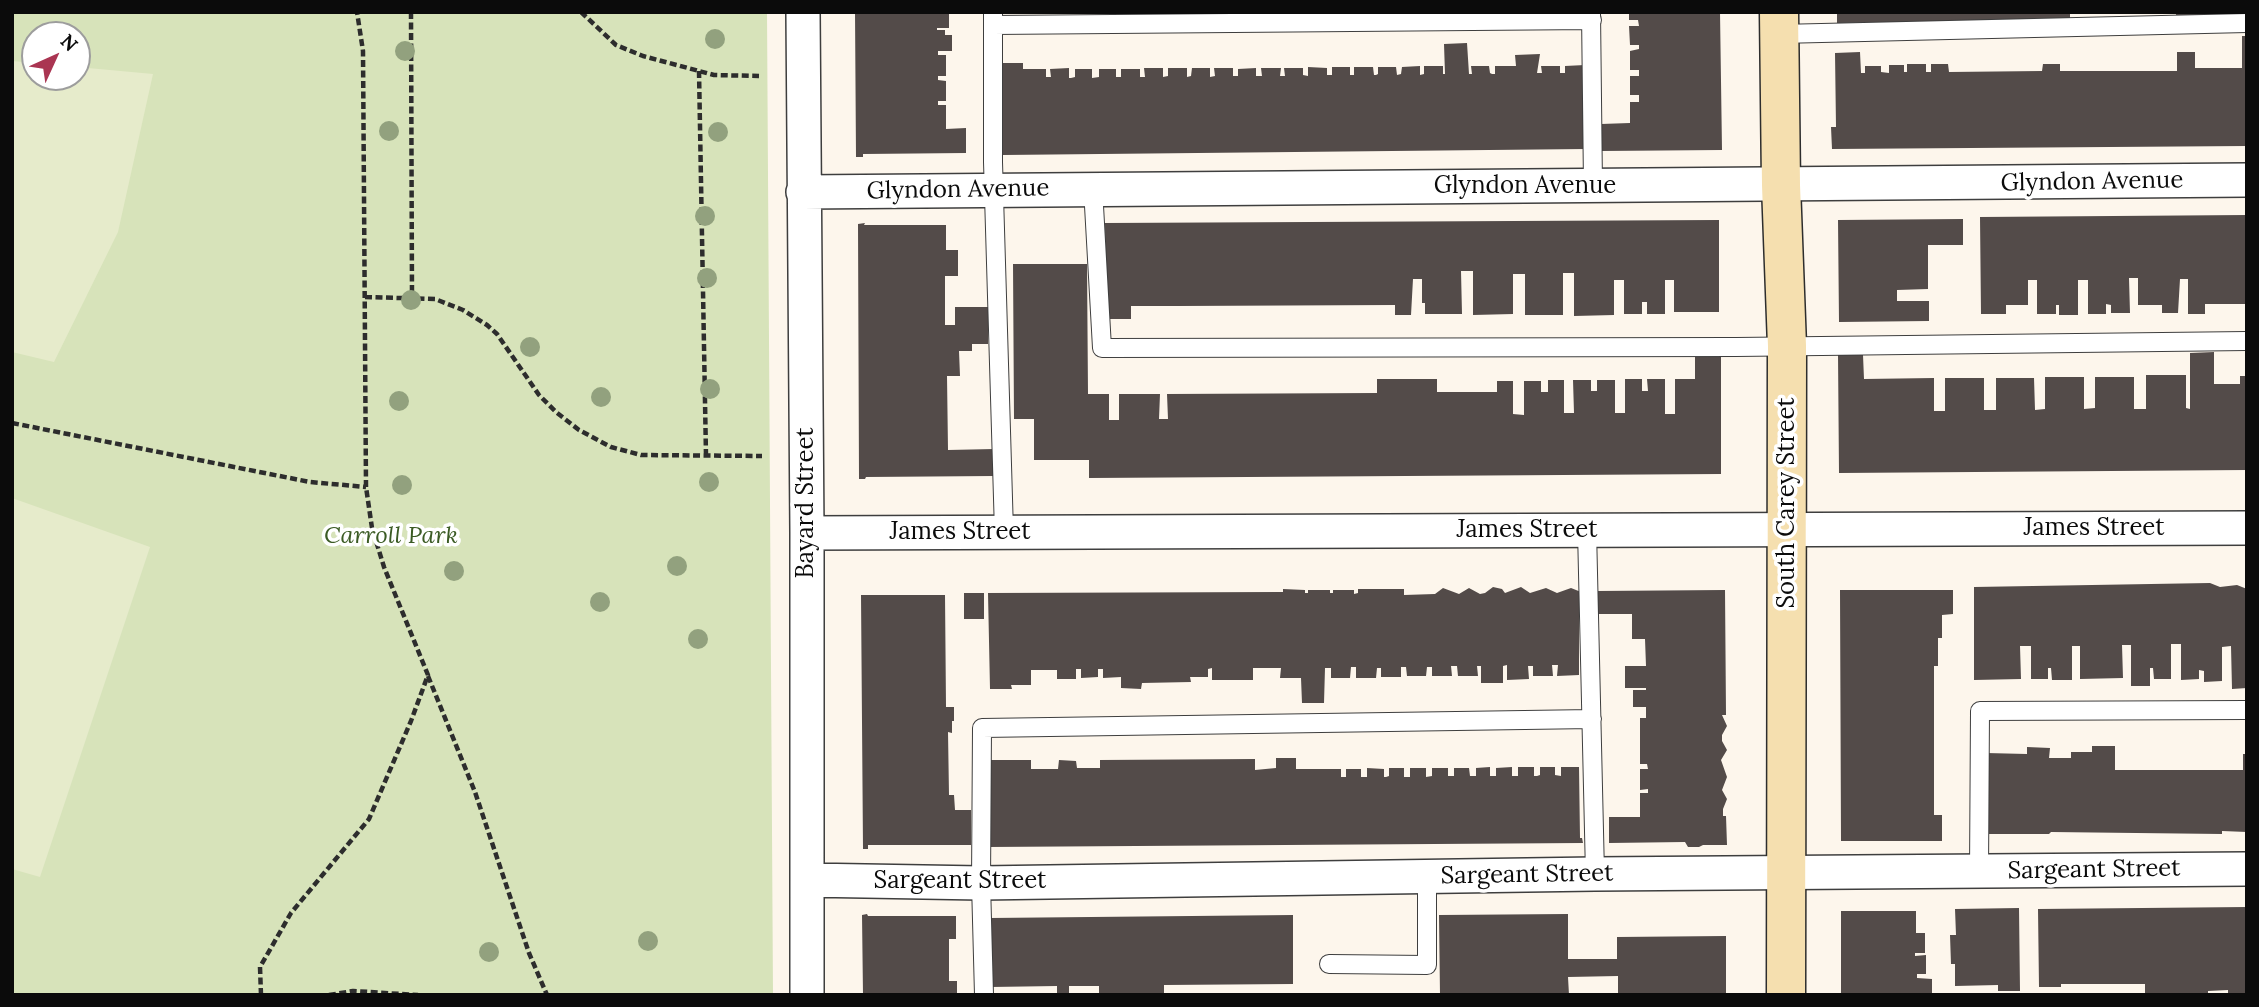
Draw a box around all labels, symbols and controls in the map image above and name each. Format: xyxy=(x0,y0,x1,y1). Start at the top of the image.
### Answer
north arrow xyxy=(21,21,91,91)
text: N xyxy=(56,29,83,56)
street label: Glyndon Avenue xyxy=(2000,166,2184,198)
street label: Glyndon Avenue xyxy=(1434,172,1616,200)
street label: Glyndon Avenue xyxy=(866,174,1050,206)
street label: South Carey Street xyxy=(1773,397,1801,609)
street label: Bayard Street xyxy=(792,427,820,579)
street label: James Street xyxy=(2024,514,2164,542)
street label: James Street xyxy=(1457,516,1597,544)
street label: James Street xyxy=(890,518,1030,546)
park label: Carroll Park xyxy=(324,522,458,550)
street label: Sargeant Street xyxy=(2007,854,2181,886)
street label: Sargeant Street xyxy=(1440,859,1614,891)
street label: Sargeant Street xyxy=(874,867,1046,895)

